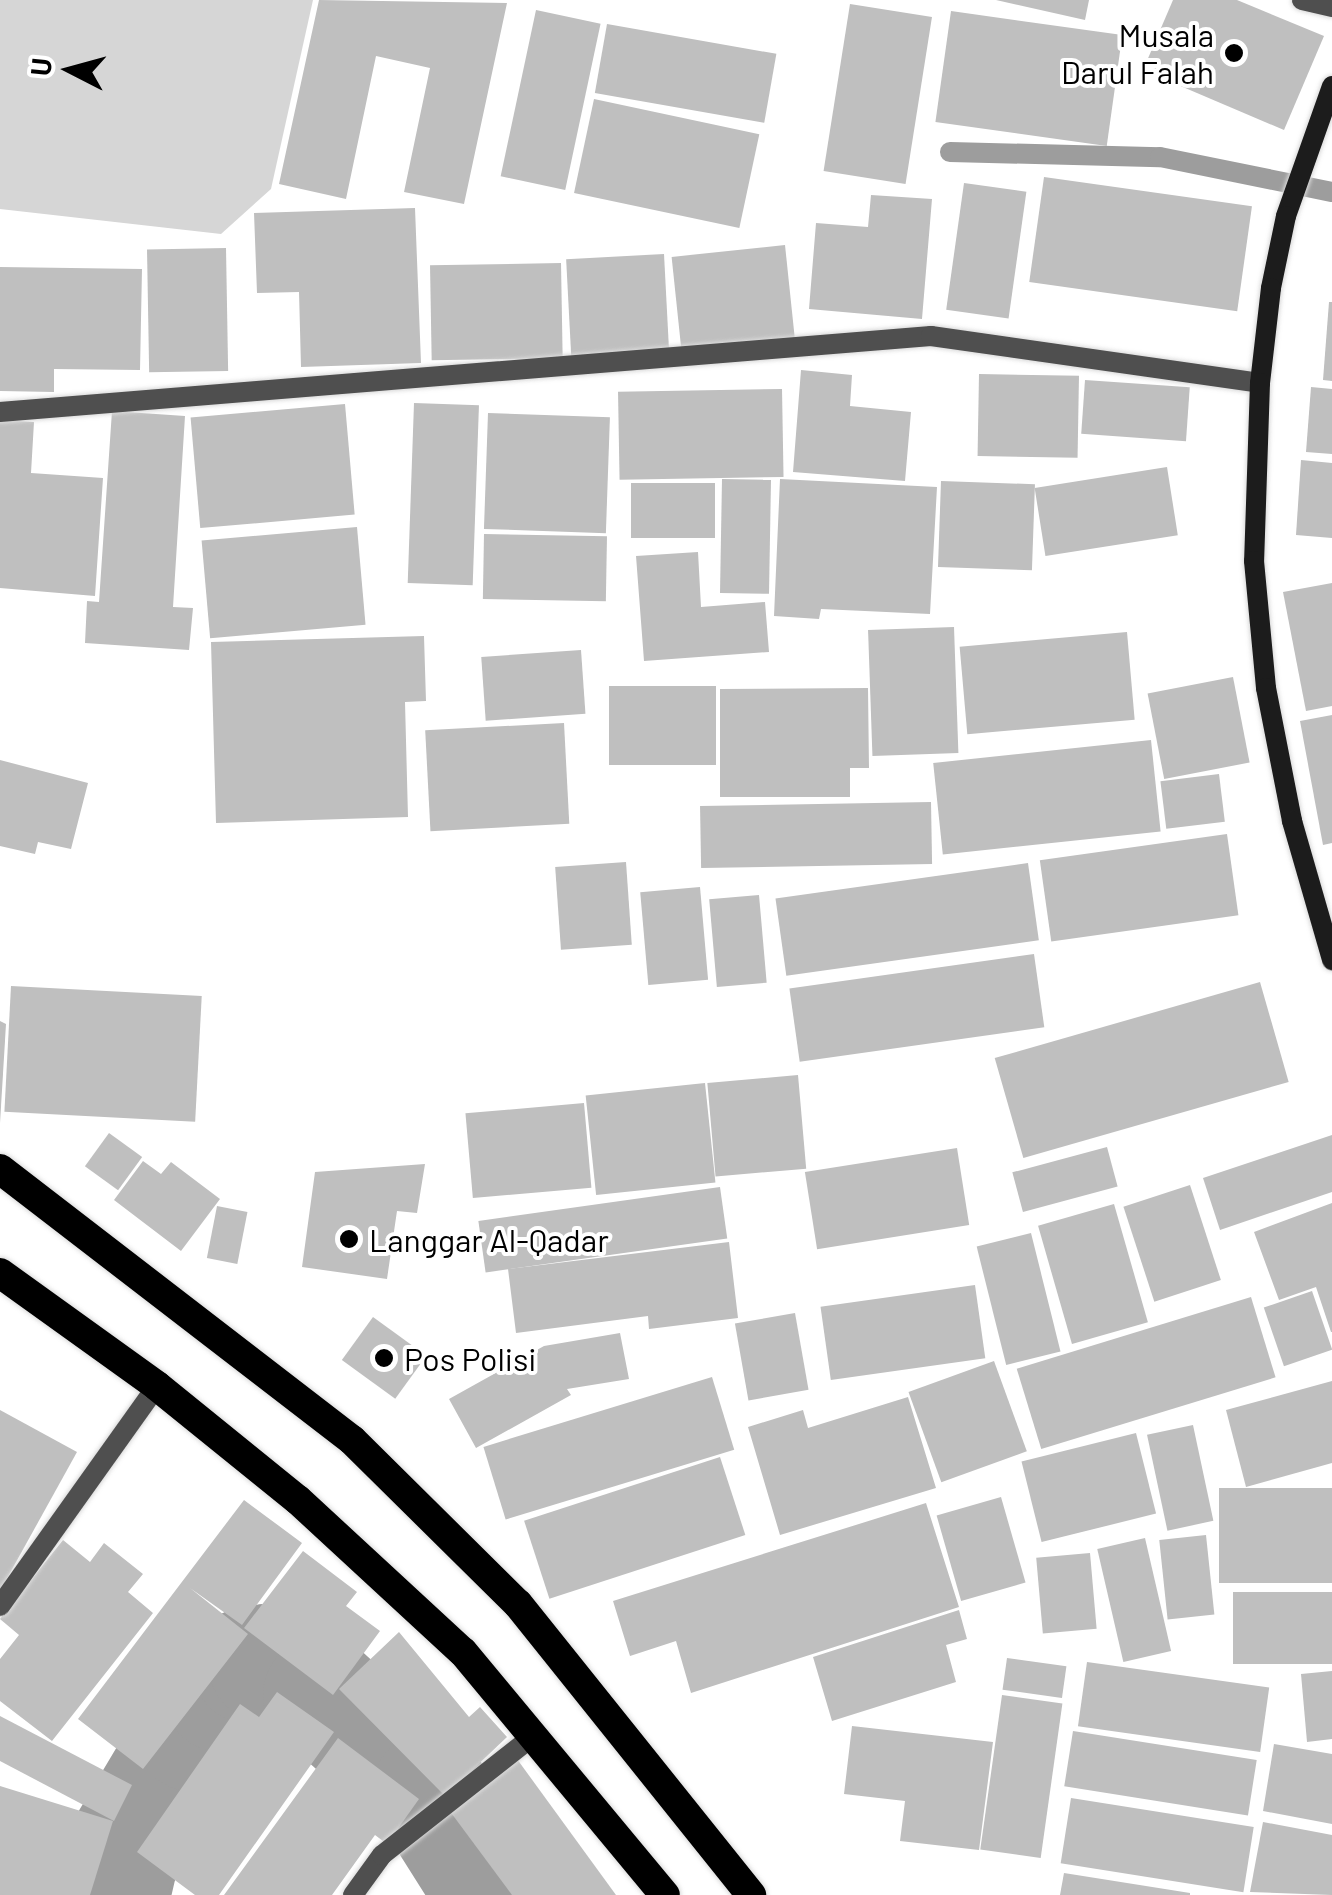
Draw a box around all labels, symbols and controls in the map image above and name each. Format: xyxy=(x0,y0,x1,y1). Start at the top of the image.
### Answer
place label: Musala Darul Falah xyxy=(1061,16,1214,91)
north arrow xyxy=(20,20,120,120)
marker: Musala Darul Falah xyxy=(1223,42,1245,64)
text: U xyxy=(22,56,58,77)
place label: Langgar Al-Qadar xyxy=(369,1220,609,1258)
marker: Langgar Al-Qadar xyxy=(338,1228,360,1250)
place label: Pos Polisi xyxy=(404,1339,536,1377)
marker: Pos Polisi xyxy=(373,1347,395,1369)

